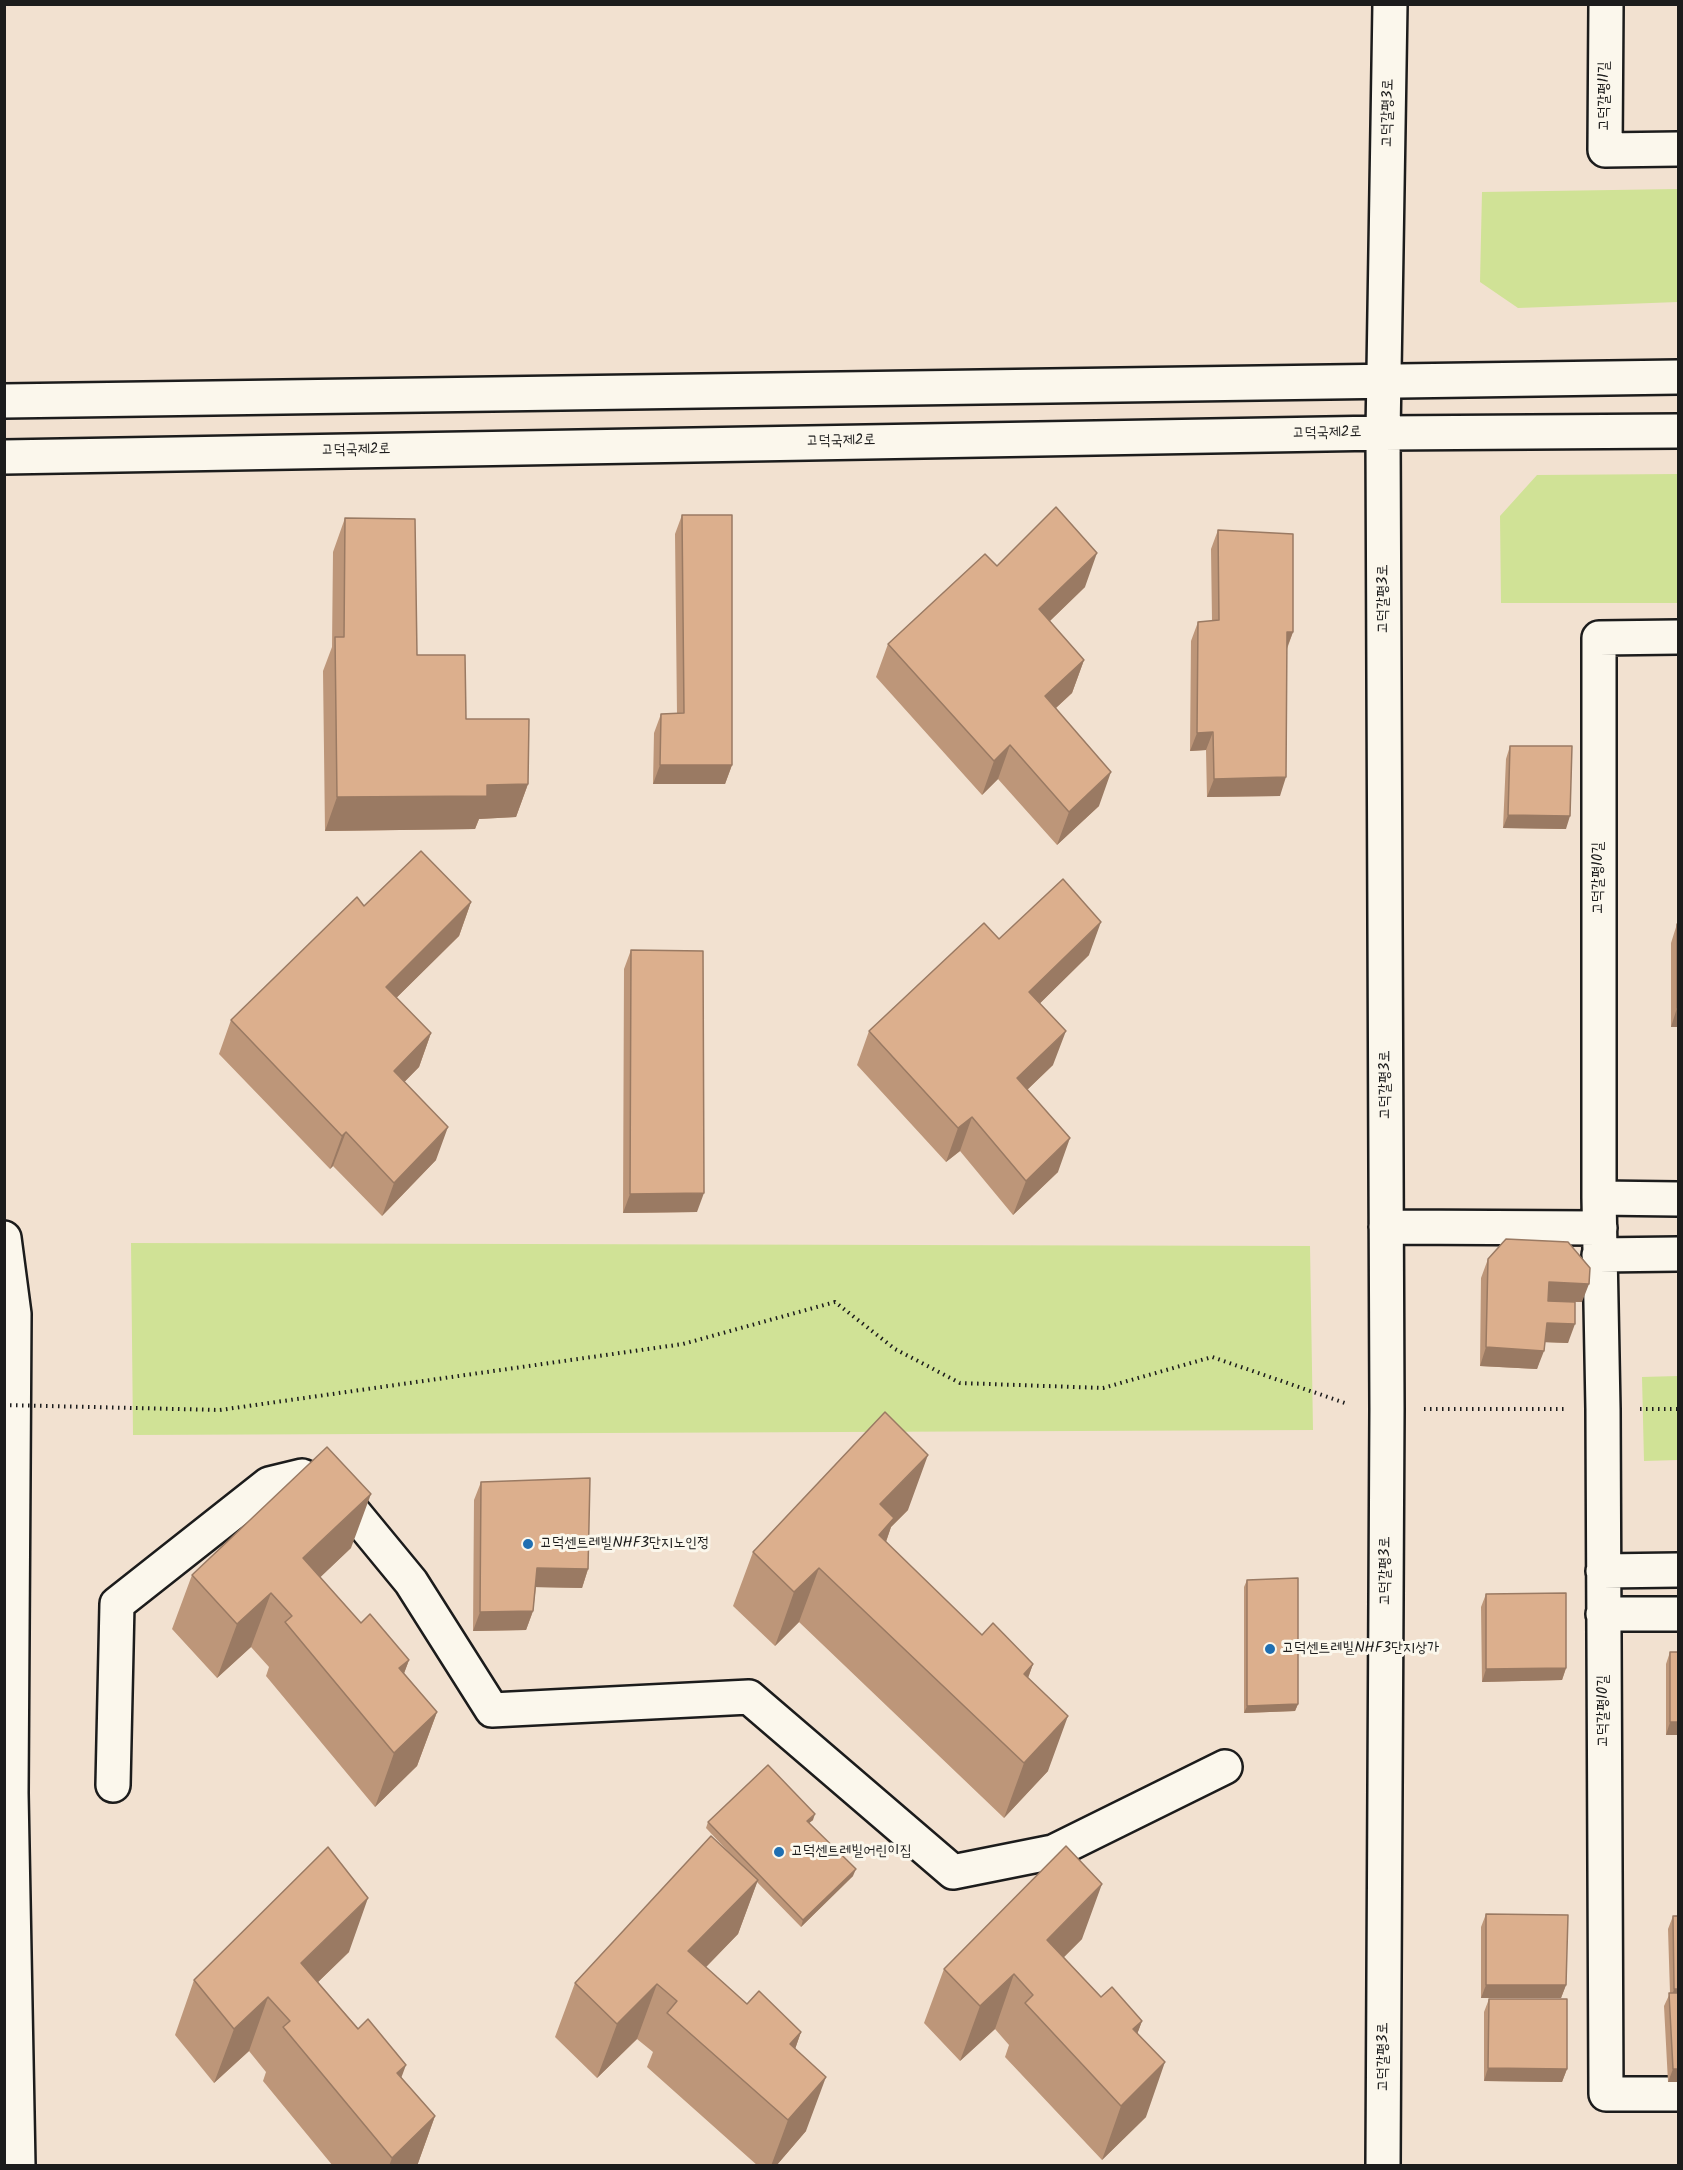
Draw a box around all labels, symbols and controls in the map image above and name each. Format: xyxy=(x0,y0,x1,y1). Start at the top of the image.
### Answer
street label: 고덕갈평11길 xyxy=(1596,61,1614,131)
street label: 고덕갈평3로 xyxy=(1379,78,1399,148)
street label: 고덕국제2로 xyxy=(1292,424,1362,444)
street label: 고덕국제2로 xyxy=(806,432,876,452)
street label: 고덕국제2로 xyxy=(321,441,391,461)
street label: 고덕갈평3로 xyxy=(1375,565,1393,633)
street label: 고덕갈평10길 xyxy=(1590,842,1608,914)
street label: 고덕갈평3로 xyxy=(1377,1051,1395,1119)
place label: 고덕센트레빌NHF3단지노인정 xyxy=(540,1535,709,1553)
marker: 고덕센트레빌NHF3단지노인정 xyxy=(521,1537,535,1551)
street label: 고덕갈평3로 xyxy=(1377,1537,1395,1605)
place label: 고덕센트레빌NHF3단지상가 xyxy=(1282,1640,1439,1658)
marker: 고덕센트레빌NHF3단지상가 xyxy=(1263,1642,1277,1656)
street label: 고덕갈평10길 xyxy=(1595,1675,1613,1747)
place label: 고덕센트레빌어린이집 xyxy=(791,1843,912,1861)
marker: 고덕센트레빌어린이집 xyxy=(772,1845,786,1859)
street label: 고덕갈평3로 xyxy=(1375,2023,1393,2091)

